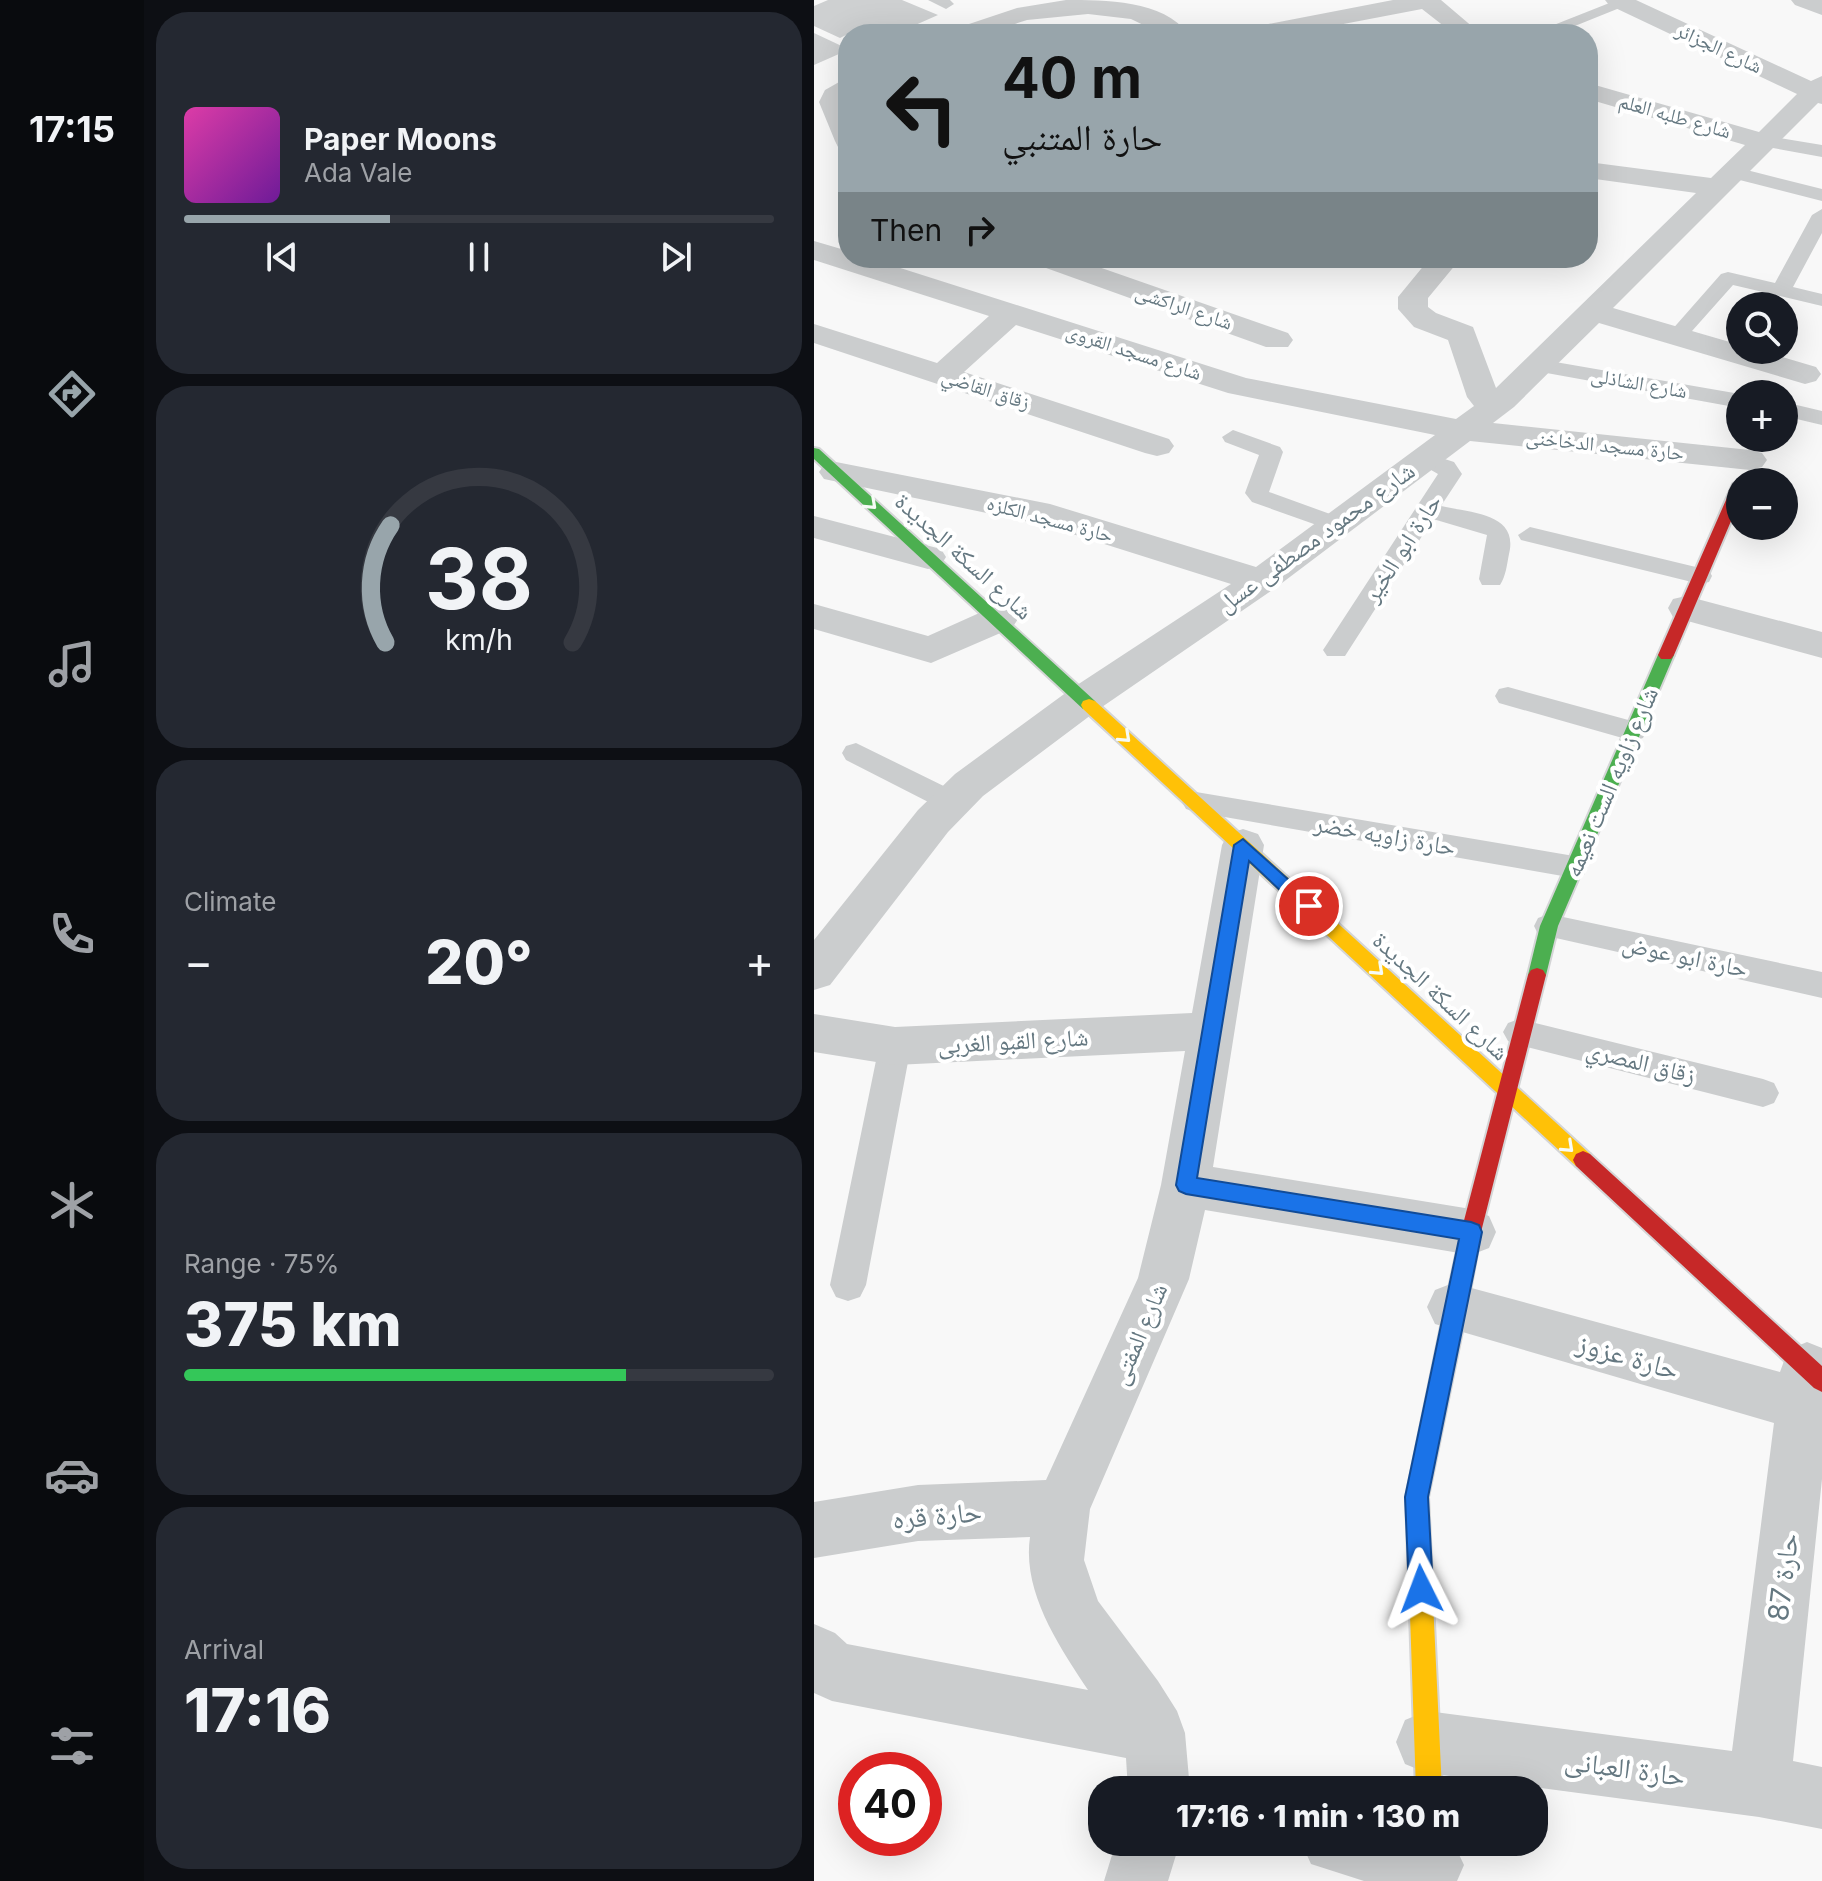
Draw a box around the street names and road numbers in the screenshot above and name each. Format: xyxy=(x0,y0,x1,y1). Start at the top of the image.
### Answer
street label: شارع الجزائر xyxy=(1671,17,1766,79)
street label: شارع طلبه العلم xyxy=(1616,89,1734,145)
street label: شارع الراكشى xyxy=(1132,279,1236,336)
street label: شارع مسجد القروى xyxy=(1063,319,1205,386)
street label: شارع الشاذلى xyxy=(1589,363,1689,404)
street label: زقاق القاضي xyxy=(938,364,1033,418)
street label: حارة مسجد الدخاخنى xyxy=(1525,425,1685,465)
street label: شارع محمود مصطفى عسل xyxy=(1212,456,1421,619)
street label: شارع السكة الجديدة xyxy=(889,487,1039,626)
street label: حارة ابو الخير xyxy=(1356,489,1448,608)
street label: حارة مسجد الكلزه xyxy=(984,491,1116,547)
street label: شارع زاويه الست نعيمه xyxy=(1558,683,1665,882)
street label: حارة زاويه خضر xyxy=(1311,808,1458,862)
street label: شارع السكة الجديدة xyxy=(1366,926,1515,1067)
street label: حارة ابو عوض xyxy=(1620,929,1750,983)
street label: شارع القبو الغربى xyxy=(937,1023,1089,1060)
street label: زقاق المصري xyxy=(1582,1034,1699,1095)
street label: شارع المفتى xyxy=(1105,1279,1174,1390)
street label: حارة عزوز xyxy=(1572,1325,1683,1387)
street label: حارة قره xyxy=(891,1494,983,1536)
street label: حارة 87 xyxy=(1761,1531,1805,1623)
street label: حارة العبانى xyxy=(1562,1743,1687,1794)

